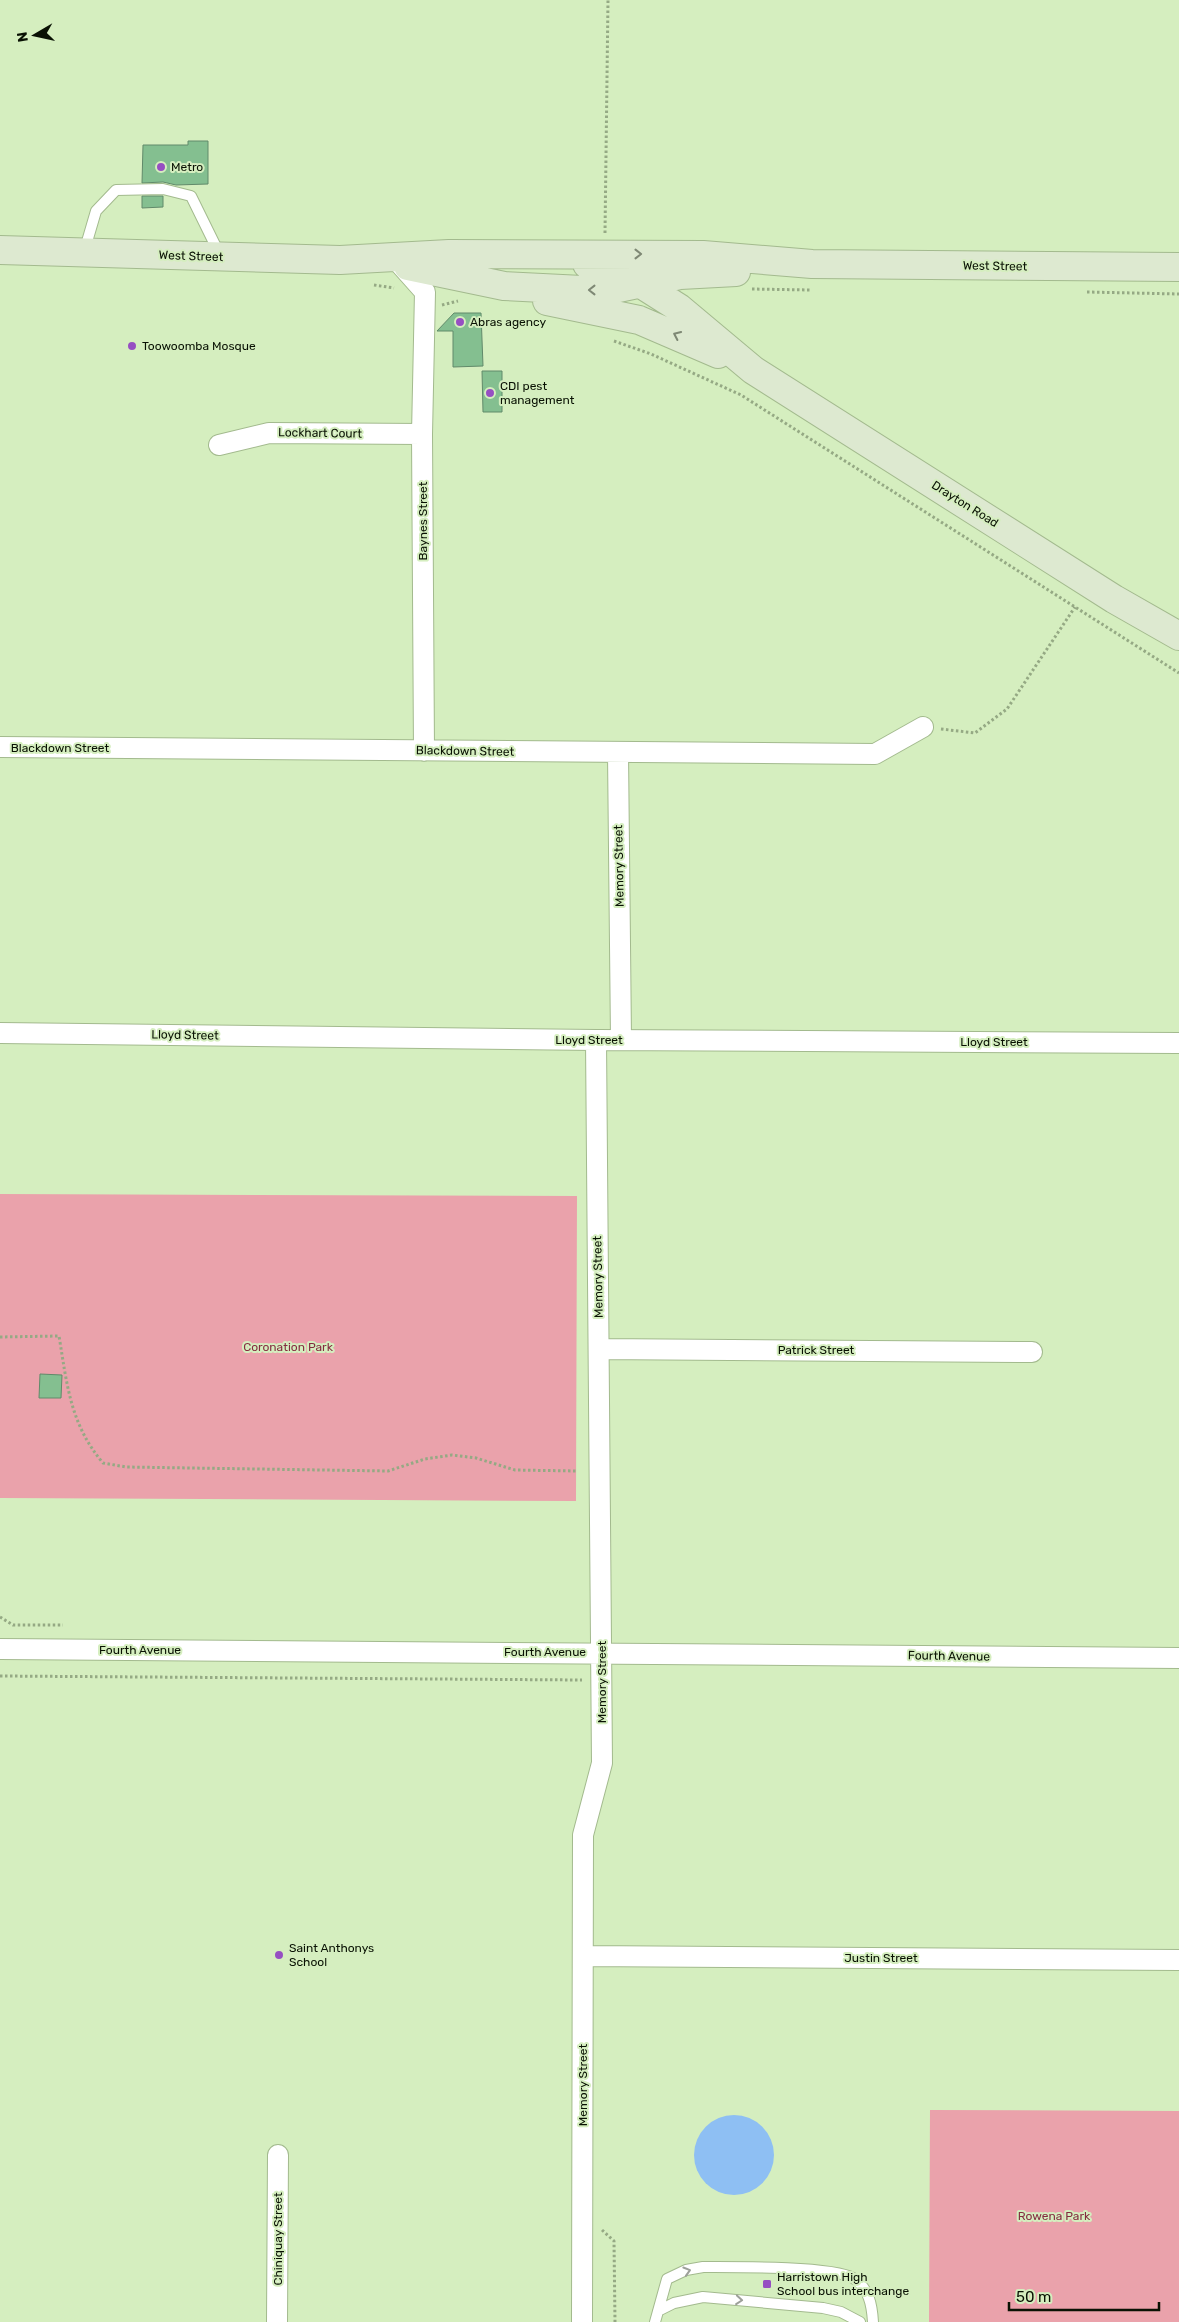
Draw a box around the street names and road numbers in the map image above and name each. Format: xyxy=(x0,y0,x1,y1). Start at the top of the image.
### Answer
street label: West Street xyxy=(159,248,224,264)
street label: West Street xyxy=(963,258,1028,274)
street label: Lockhart Court xyxy=(278,425,362,441)
street label: Drayton Road xyxy=(929,478,1001,530)
street label: Baynes Street xyxy=(416,481,430,560)
street label: Blackdown Street xyxy=(11,741,110,755)
street label: Blackdown Street xyxy=(416,743,515,759)
street label: Memory Street xyxy=(611,824,627,907)
street label: Lloyd Street xyxy=(151,1027,219,1043)
street label: Lloyd Street xyxy=(555,1033,623,1047)
street label: Lloyd Street xyxy=(960,1035,1028,1049)
street label: Memory Street xyxy=(590,1235,606,1318)
street label: Patrick Street xyxy=(778,1343,855,1357)
street label: Memory Street xyxy=(595,1641,609,1723)
street label: Fourth Avenue xyxy=(99,1643,181,1657)
street label: Fourth Avenue xyxy=(504,1645,586,1659)
street label: Fourth Avenue xyxy=(908,1648,990,1664)
street label: Justin Street xyxy=(844,1951,918,1965)
street label: Memory Street xyxy=(576,2044,590,2126)
street label: Chiniquay Street xyxy=(271,2192,285,2286)

